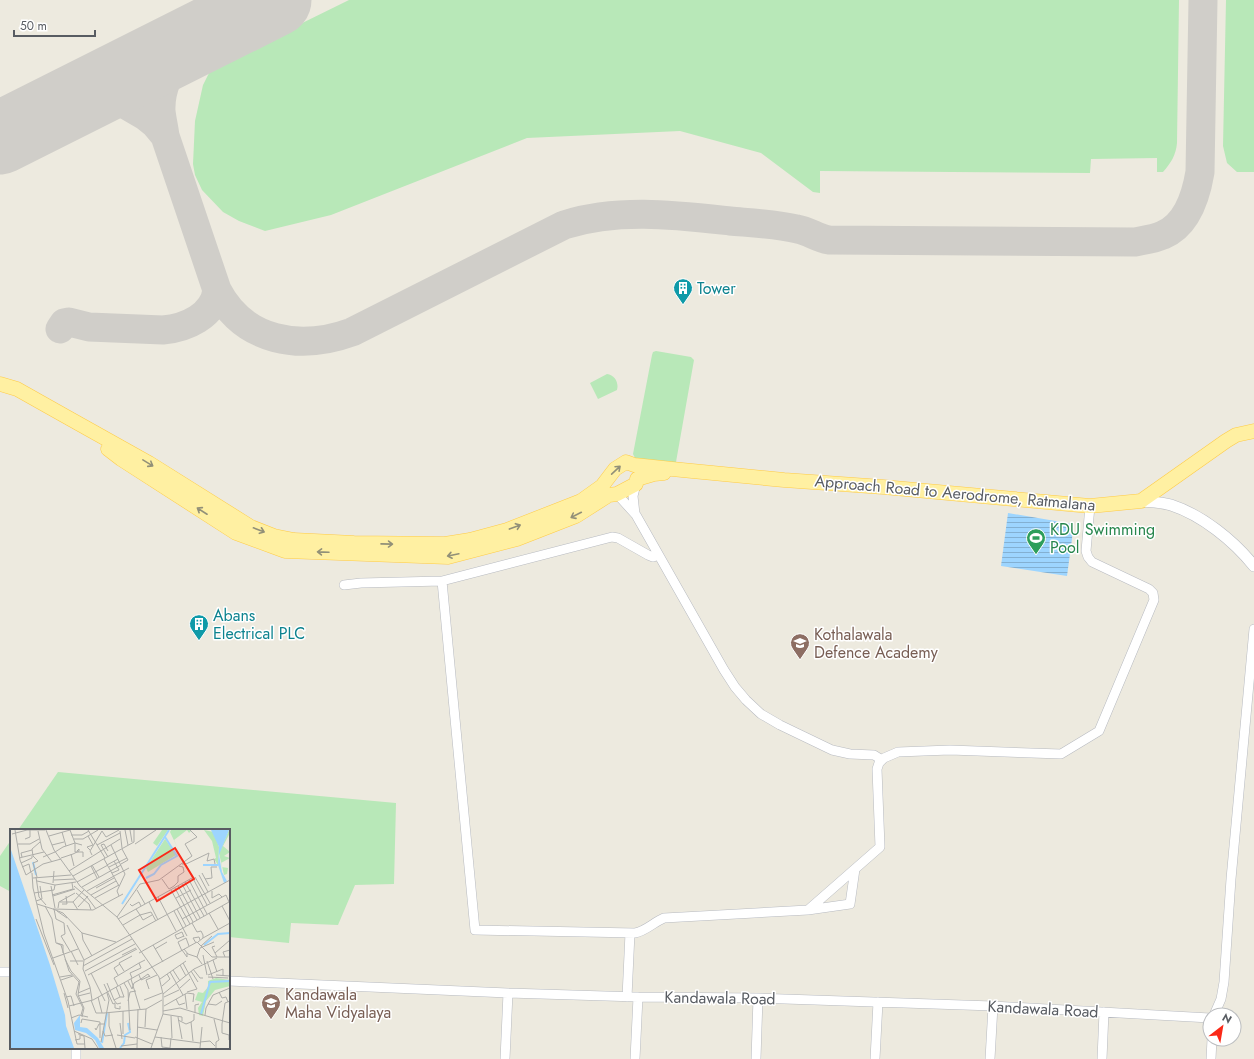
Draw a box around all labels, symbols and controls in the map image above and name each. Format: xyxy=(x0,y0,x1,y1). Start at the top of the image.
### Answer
scale bar xyxy=(14,12,95,38)
text: 50 m xyxy=(20,17,47,35)
building icon: Tower xyxy=(672,277,694,305)
place label: Tower xyxy=(697,277,736,300)
one-way arrow xyxy=(142,459,153,467)
one-way arrow xyxy=(611,465,621,474)
street label: Approach Road to Aerodrome, Ratmalana xyxy=(814,469,1096,517)
one-way arrow xyxy=(197,507,208,516)
one-way arrow xyxy=(570,512,582,520)
place label: KDU Swimming Pool xyxy=(1050,518,1155,559)
one-way arrow xyxy=(509,522,521,530)
one-way arrow xyxy=(253,526,265,534)
sports icon: KDU Swimming Pool xyxy=(1025,527,1047,555)
one-way arrow xyxy=(380,540,393,548)
one-way arrow xyxy=(317,549,330,556)
one-way arrow xyxy=(446,552,459,560)
place label: Abans Electrical PLC xyxy=(213,604,305,645)
building icon: Abans Electrical PLC xyxy=(188,613,210,641)
place label: Kothalawala Defence Academy xyxy=(814,623,939,664)
school or university icon: Kothalawala Defence Academy xyxy=(789,632,811,660)
inset map xyxy=(10,829,230,1049)
place label: Kandawala Maha Vidyalaya xyxy=(285,983,391,1024)
street label: Kandawala Road xyxy=(664,986,776,1010)
school or university icon: Kandawala Maha Vidyalaya xyxy=(260,992,282,1020)
street label: Kandawala Road xyxy=(987,995,1099,1023)
north arrow xyxy=(1202,1007,1242,1047)
text: N xyxy=(1219,1009,1235,1028)

